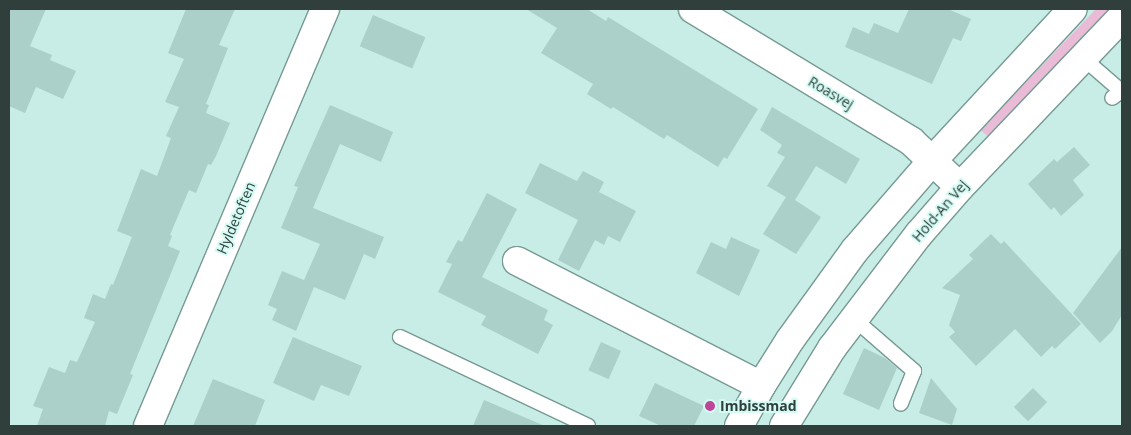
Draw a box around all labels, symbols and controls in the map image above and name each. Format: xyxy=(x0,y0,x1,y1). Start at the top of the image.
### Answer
street label: Roasvej xyxy=(805,73,857,113)
street label: Hold-An Vej xyxy=(909,177,971,245)
street label: Hyldetoften xyxy=(213,179,259,257)
place label: Imbissmad xyxy=(720,398,796,414)
marker: Imbissmad xyxy=(704,400,716,412)

